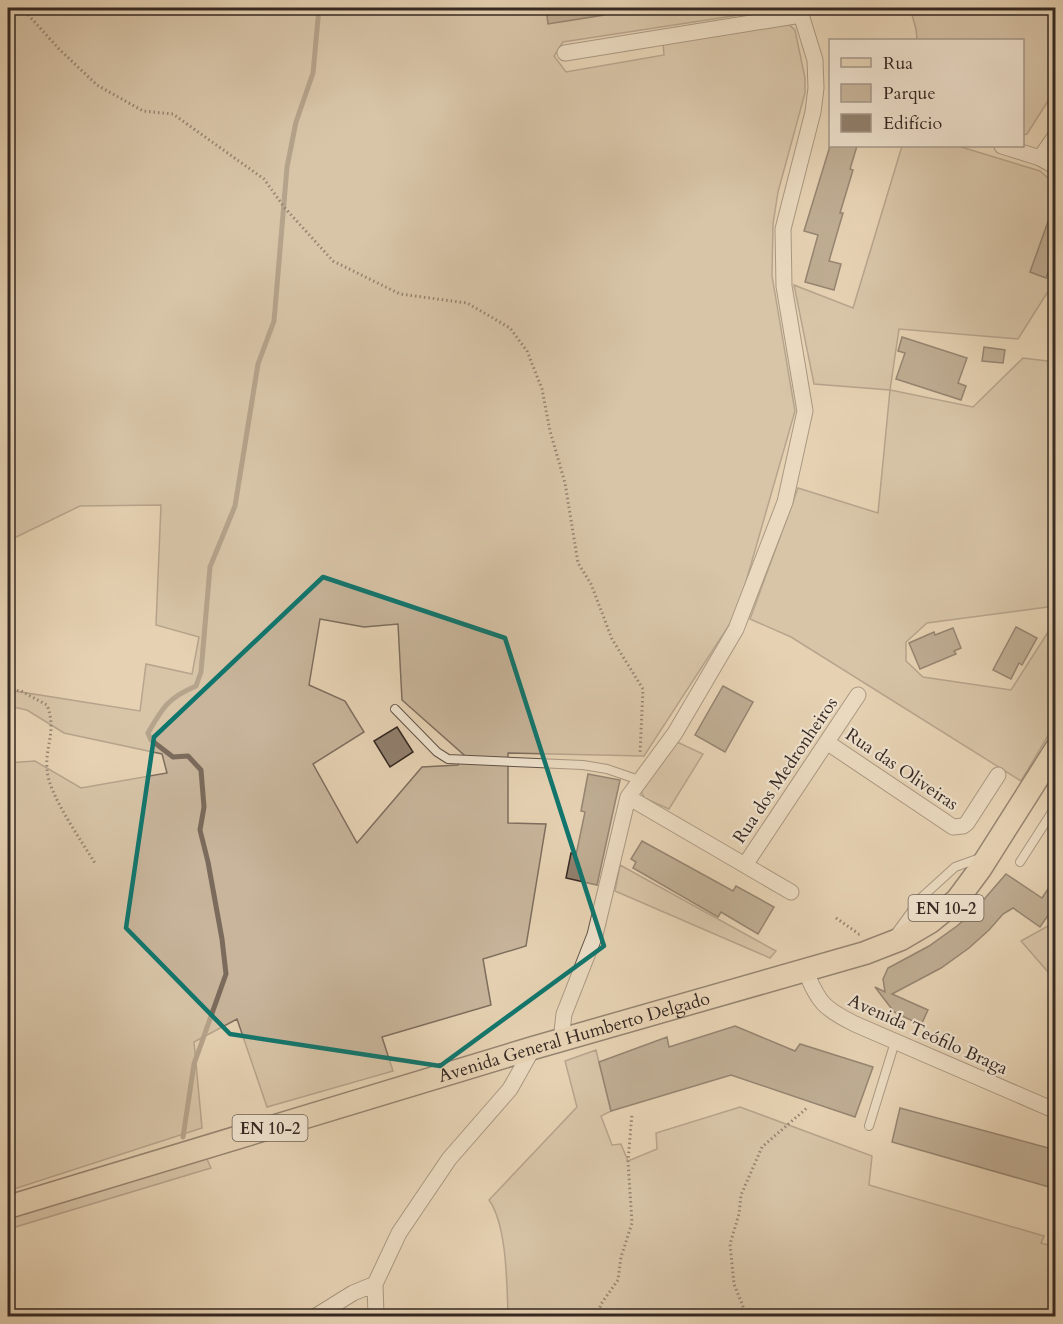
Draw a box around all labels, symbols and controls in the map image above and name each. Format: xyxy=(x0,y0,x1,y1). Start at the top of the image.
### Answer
legend xyxy=(829,39,1024,147)
text: Rua xyxy=(883,51,913,76)
text: Parque xyxy=(883,81,936,106)
text: Edifício xyxy=(883,111,943,136)
street label: Rua dos Medronheiros xyxy=(727,692,844,848)
street label: Rua das Oliveiras xyxy=(840,722,963,816)
road number: EN 10-2 xyxy=(908,895,984,921)
street label: Avenida General Humberto Delgado xyxy=(435,986,713,1089)
street label: Avenida Teófilo Braga xyxy=(844,988,1012,1081)
road number: EN 10-2 xyxy=(232,1115,308,1141)

